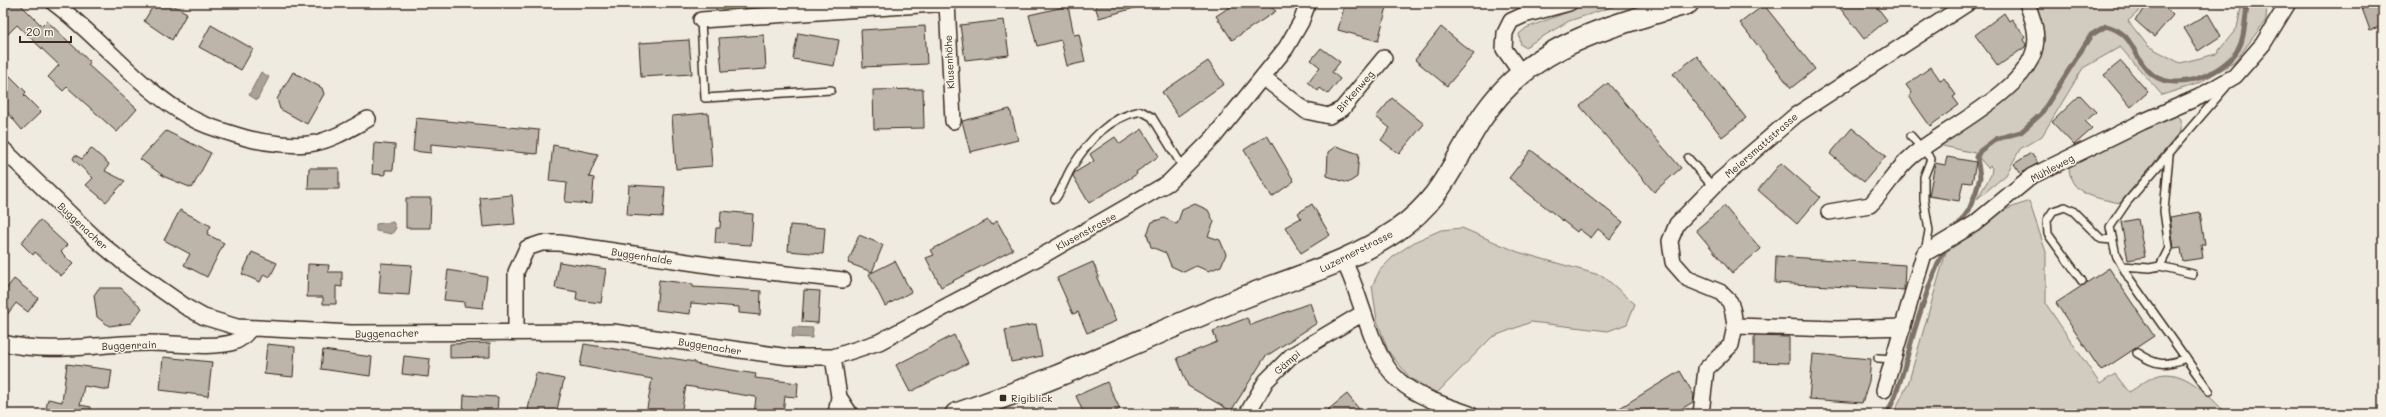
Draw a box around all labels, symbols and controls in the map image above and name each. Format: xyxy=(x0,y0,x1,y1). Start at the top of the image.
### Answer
scale bar xyxy=(20,18,71,44)
text: 20 m xyxy=(26,23,54,39)
street label: Klusenhöhe xyxy=(941,35,957,89)
street label: Birkenweg xyxy=(1333,67,1377,115)
street label: Meiersmattstrasse xyxy=(1721,109,1801,181)
street label: Mühleweg xyxy=(2028,151,2076,185)
street label: Buggenacher xyxy=(55,199,111,253)
street label: Klusenstrasse xyxy=(1053,209,1119,253)
street label: Luzernerstrasse xyxy=(1317,226,1395,276)
street label: Buggenhalde xyxy=(610,244,674,268)
street label: Buggenacher xyxy=(355,325,419,341)
street label: Buggenacher xyxy=(677,334,743,358)
street label: Buggenrain xyxy=(101,337,157,353)
street label: Gämpi xyxy=(1271,347,1303,377)
place label: Rigiblick xyxy=(1011,391,1052,405)
marker: Rigiblick xyxy=(998,393,1008,403)

